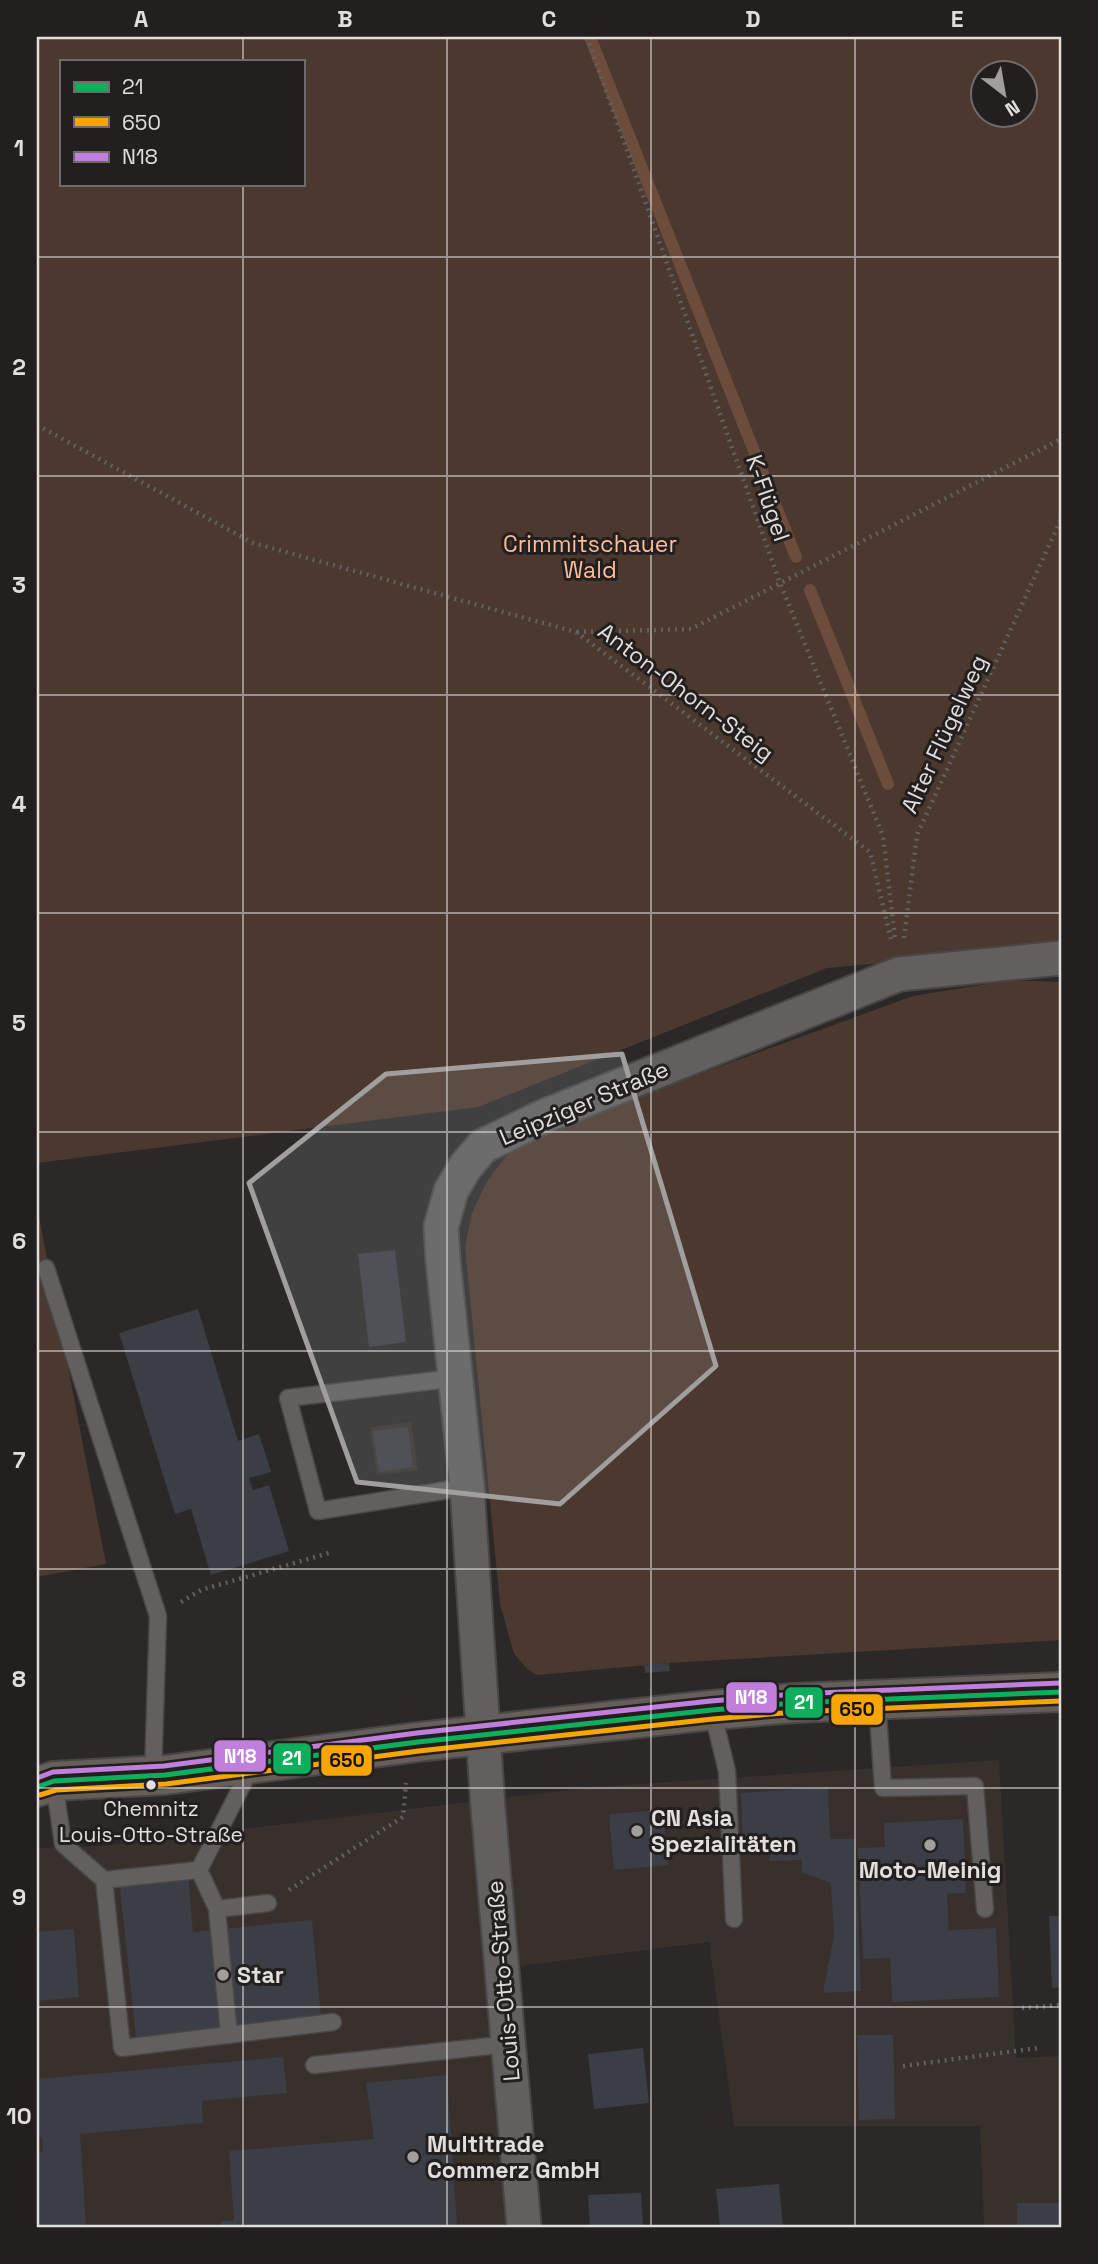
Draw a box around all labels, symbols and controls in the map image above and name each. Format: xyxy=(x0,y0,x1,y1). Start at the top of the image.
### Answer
text: A xyxy=(134,4,149,34)
text: B xyxy=(337,4,353,34)
text: C xyxy=(542,4,556,34)
text: D xyxy=(745,4,761,34)
text: E xyxy=(951,4,963,34)
legend xyxy=(60,60,304,186)
north arrow xyxy=(968,60,1038,130)
text: 21 xyxy=(122,73,143,100)
text: N xyxy=(1001,94,1024,122)
text: 650 xyxy=(122,109,161,136)
text: 1 xyxy=(14,133,24,163)
text: N18 xyxy=(122,143,158,170)
text: 2 xyxy=(12,352,26,382)
street label: K-Flügel xyxy=(739,451,797,545)
park label: Crimmitschauer Wald xyxy=(503,529,677,585)
text: 3 xyxy=(12,570,26,600)
street label: Anton-Ohorn-Steig xyxy=(592,616,780,768)
street label: Alter Flügelweg xyxy=(894,650,994,818)
text: 4 xyxy=(12,789,27,819)
text: 5 xyxy=(12,1008,26,1038)
street label: Leipziger Straße xyxy=(495,1054,673,1152)
text: 6 xyxy=(12,1226,26,1256)
text: 7 xyxy=(13,1445,26,1475)
text: 8 xyxy=(12,1664,26,1694)
line badge: N18 xyxy=(725,1681,778,1714)
text: N18 xyxy=(735,1685,767,1710)
line badge: 21 xyxy=(784,1686,824,1719)
text: 21 xyxy=(794,1690,814,1715)
line badge: 650 xyxy=(830,1693,884,1726)
text: 650 xyxy=(839,1697,875,1722)
line badge: N18 xyxy=(213,1739,267,1773)
line badge: 21 xyxy=(272,1742,312,1775)
text: N18 xyxy=(224,1744,256,1769)
line badge: 650 xyxy=(320,1744,373,1777)
text: 21 xyxy=(282,1746,302,1771)
text: 650 xyxy=(329,1748,365,1773)
marker: Chemnitz Louis-Otto-Straße xyxy=(144,1778,158,1792)
place label: Chemnitz Louis-Otto-Straße xyxy=(59,1795,243,1848)
place label: CN Asia Spezialitäten xyxy=(651,1803,797,1859)
marker: CN Asia Spezialitäten xyxy=(629,1823,645,1839)
marker: Moto-Meinig xyxy=(922,1837,938,1853)
place label: Moto-Meinig xyxy=(859,1855,1001,1885)
street label: Louis-Otto-Straße xyxy=(479,1879,527,2083)
text: 9 xyxy=(12,1882,26,1912)
place label: Star xyxy=(237,1960,284,1990)
marker: Star xyxy=(215,1967,231,1983)
text: 10 xyxy=(6,2101,32,2131)
place label: Multitrade Commerz GmbH xyxy=(427,2129,600,2185)
marker: Multitrade Commerz GmbH xyxy=(405,2149,421,2165)

